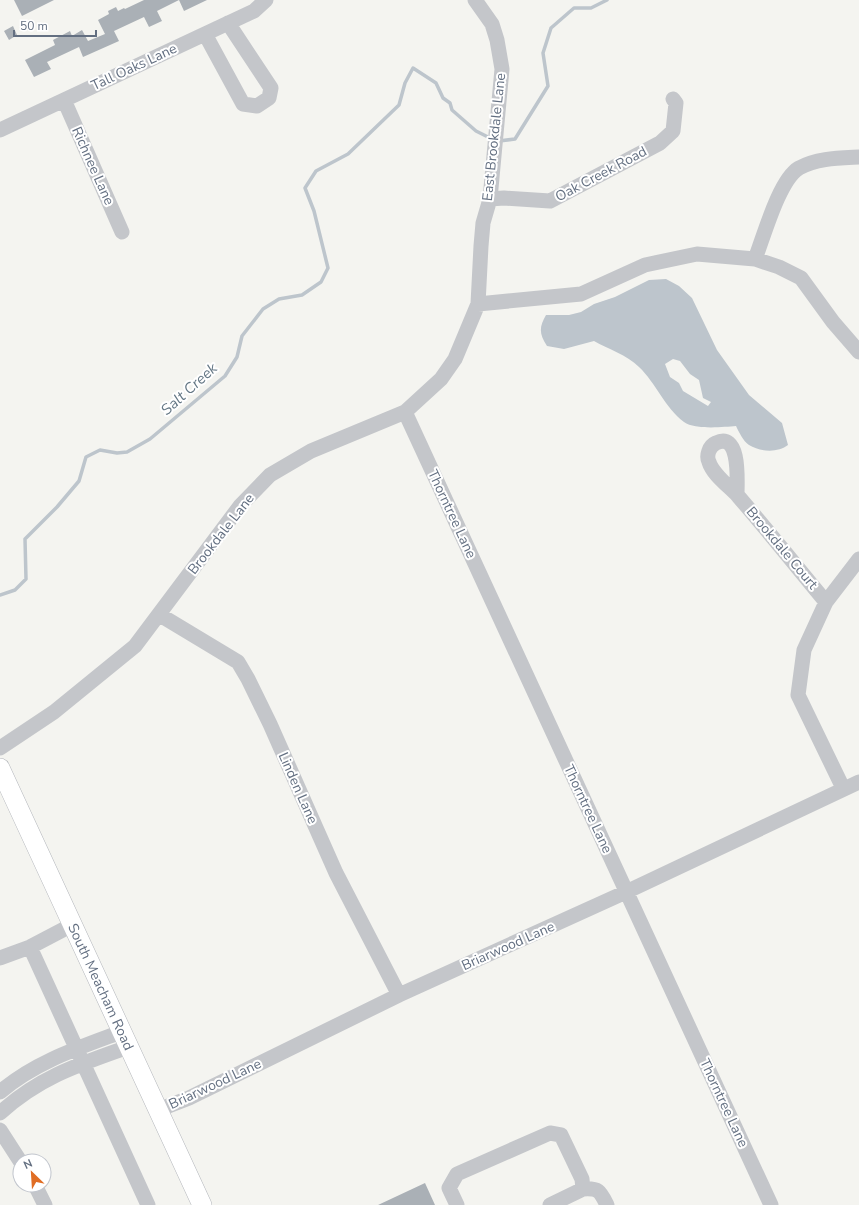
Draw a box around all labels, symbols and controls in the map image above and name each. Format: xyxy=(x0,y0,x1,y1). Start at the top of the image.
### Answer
scale bar xyxy=(14,12,96,38)
text: 50 m xyxy=(20,18,48,34)
street label: Tall Oaks Lane xyxy=(88,39,180,95)
street label: East Brookdale Lane xyxy=(478,72,510,202)
street label: Richnee Lane xyxy=(67,124,119,208)
street label: Oak Creek Road xyxy=(552,142,650,206)
water label: Salt Creek xyxy=(157,358,222,420)
street label: Thorntree Lane xyxy=(423,467,481,561)
street label: Brookdale Lane xyxy=(183,490,259,578)
street label: Brookdale Court xyxy=(742,503,822,593)
street label: Linden Lane xyxy=(274,749,322,827)
street label: Thorntree Lane xyxy=(559,762,617,856)
street label: Briarwood Lane xyxy=(458,917,558,975)
street label: South Meacham Road xyxy=(64,920,139,1053)
street label: Briarwood Lane xyxy=(166,1054,264,1114)
street label: Thorntree Lane xyxy=(695,1056,753,1150)
north arrow xyxy=(12,1153,52,1193)
text: N xyxy=(21,1156,35,1173)

